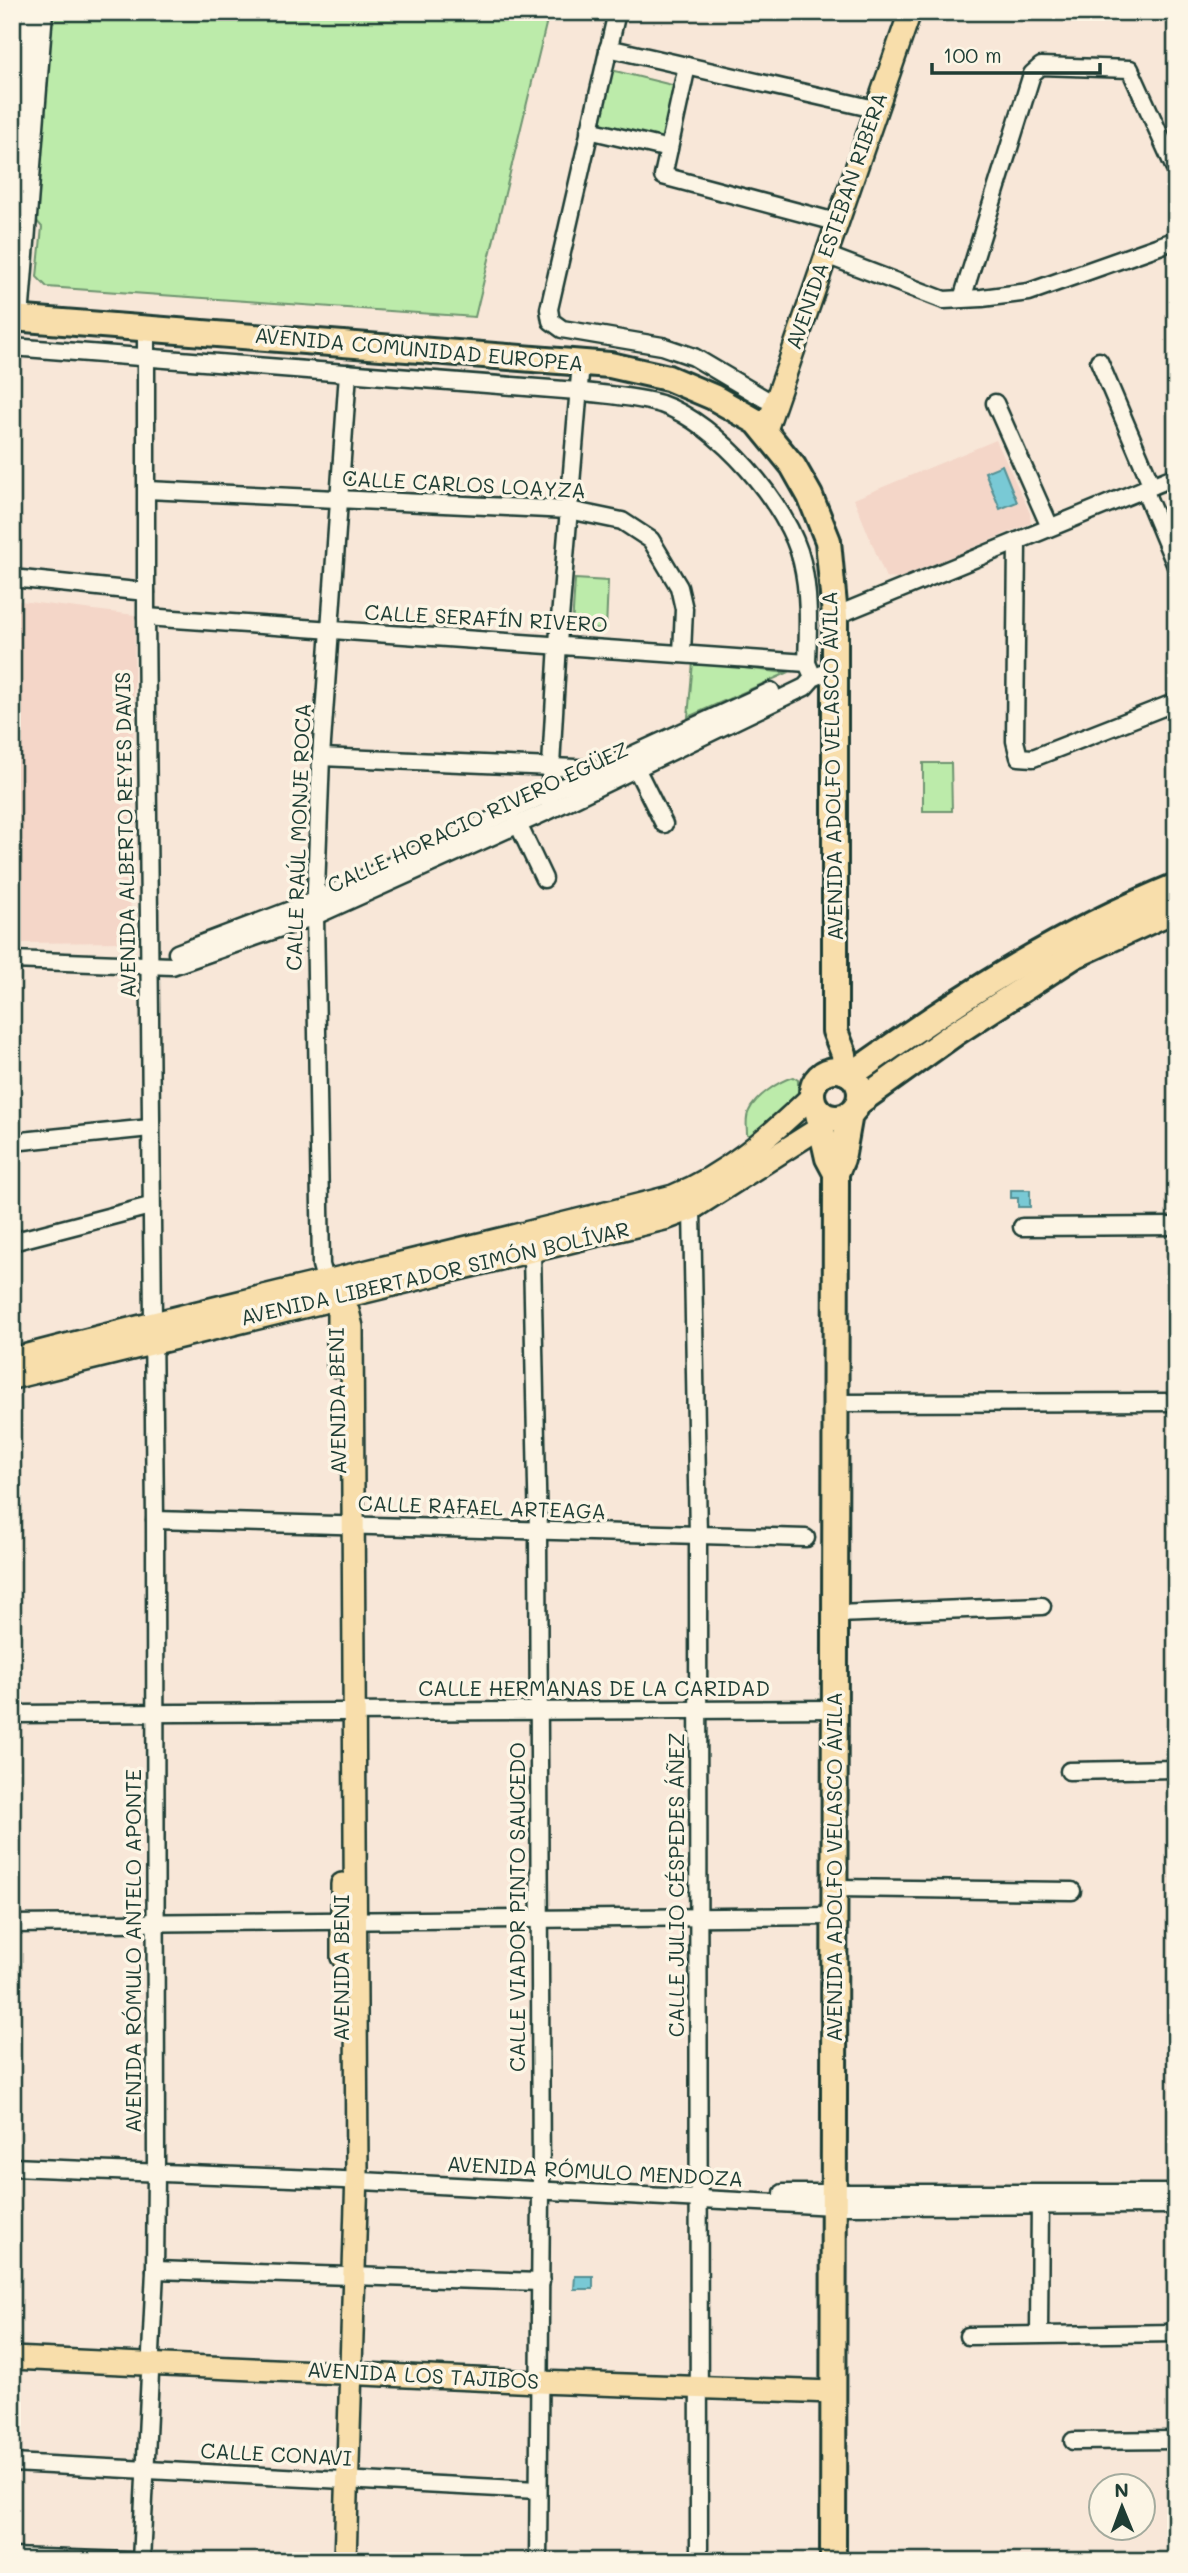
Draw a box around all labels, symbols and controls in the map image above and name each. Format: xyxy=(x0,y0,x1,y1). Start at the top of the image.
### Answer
scale bar xyxy=(932,32,1100,76)
text: 100 m xyxy=(943,41,1002,68)
street label: AVENIDA ESTEBAN RIBERA xyxy=(779,88,892,353)
street label: AVENIDA COMUNIDAD EUROPEA xyxy=(254,321,585,376)
street label: CALLE CARLOS LOAYZA xyxy=(341,464,587,503)
street label: AVENIDA ADOLFO VELASCO ÁVILA xyxy=(815,591,848,941)
street label: CALLE SERAFÍN RIVERO xyxy=(364,598,608,637)
street label: AVENIDA ALBERTO REYES DAVIS xyxy=(108,672,141,999)
street label: CALLE RAÚL MONJE ROCA xyxy=(279,703,316,971)
street label: CALLE HORACIO RIVERO EGÜEZ xyxy=(323,735,632,898)
street label: AVENIDA LIBERTADOR SIMÓN BOLÍVAR xyxy=(238,1215,632,1331)
street label: AVENIDA BENI xyxy=(322,1327,351,1475)
street label: CALLE RAFAEL ARTEAGA xyxy=(357,1489,607,1524)
street label: CALLE HERMANAS DE LA CARIDAD xyxy=(418,1674,770,1701)
street label: AVENIDA ADOLFO VELASCO ÁVILA xyxy=(820,1692,847,2042)
street label: CALLE JULIO CÉSPEDES ÁÑEZ xyxy=(662,1733,689,2037)
street label: CALLE VIADOR PINTO SAUCEDO xyxy=(503,1742,530,2072)
street label: AVENIDA RÓMULO ANTELO APONTE xyxy=(119,1769,146,2133)
street label: AVENIDA BENI xyxy=(327,1894,354,2042)
street label: AVENIDA RÓMULO MENDOZA xyxy=(446,2149,744,2192)
street label: AVENIDA LOS TAJIBOS xyxy=(307,2355,540,2394)
street label: CALLE CONAVI xyxy=(200,2436,352,2471)
north arrow xyxy=(1086,2472,1156,2542)
text: N xyxy=(1114,2477,1129,2502)

